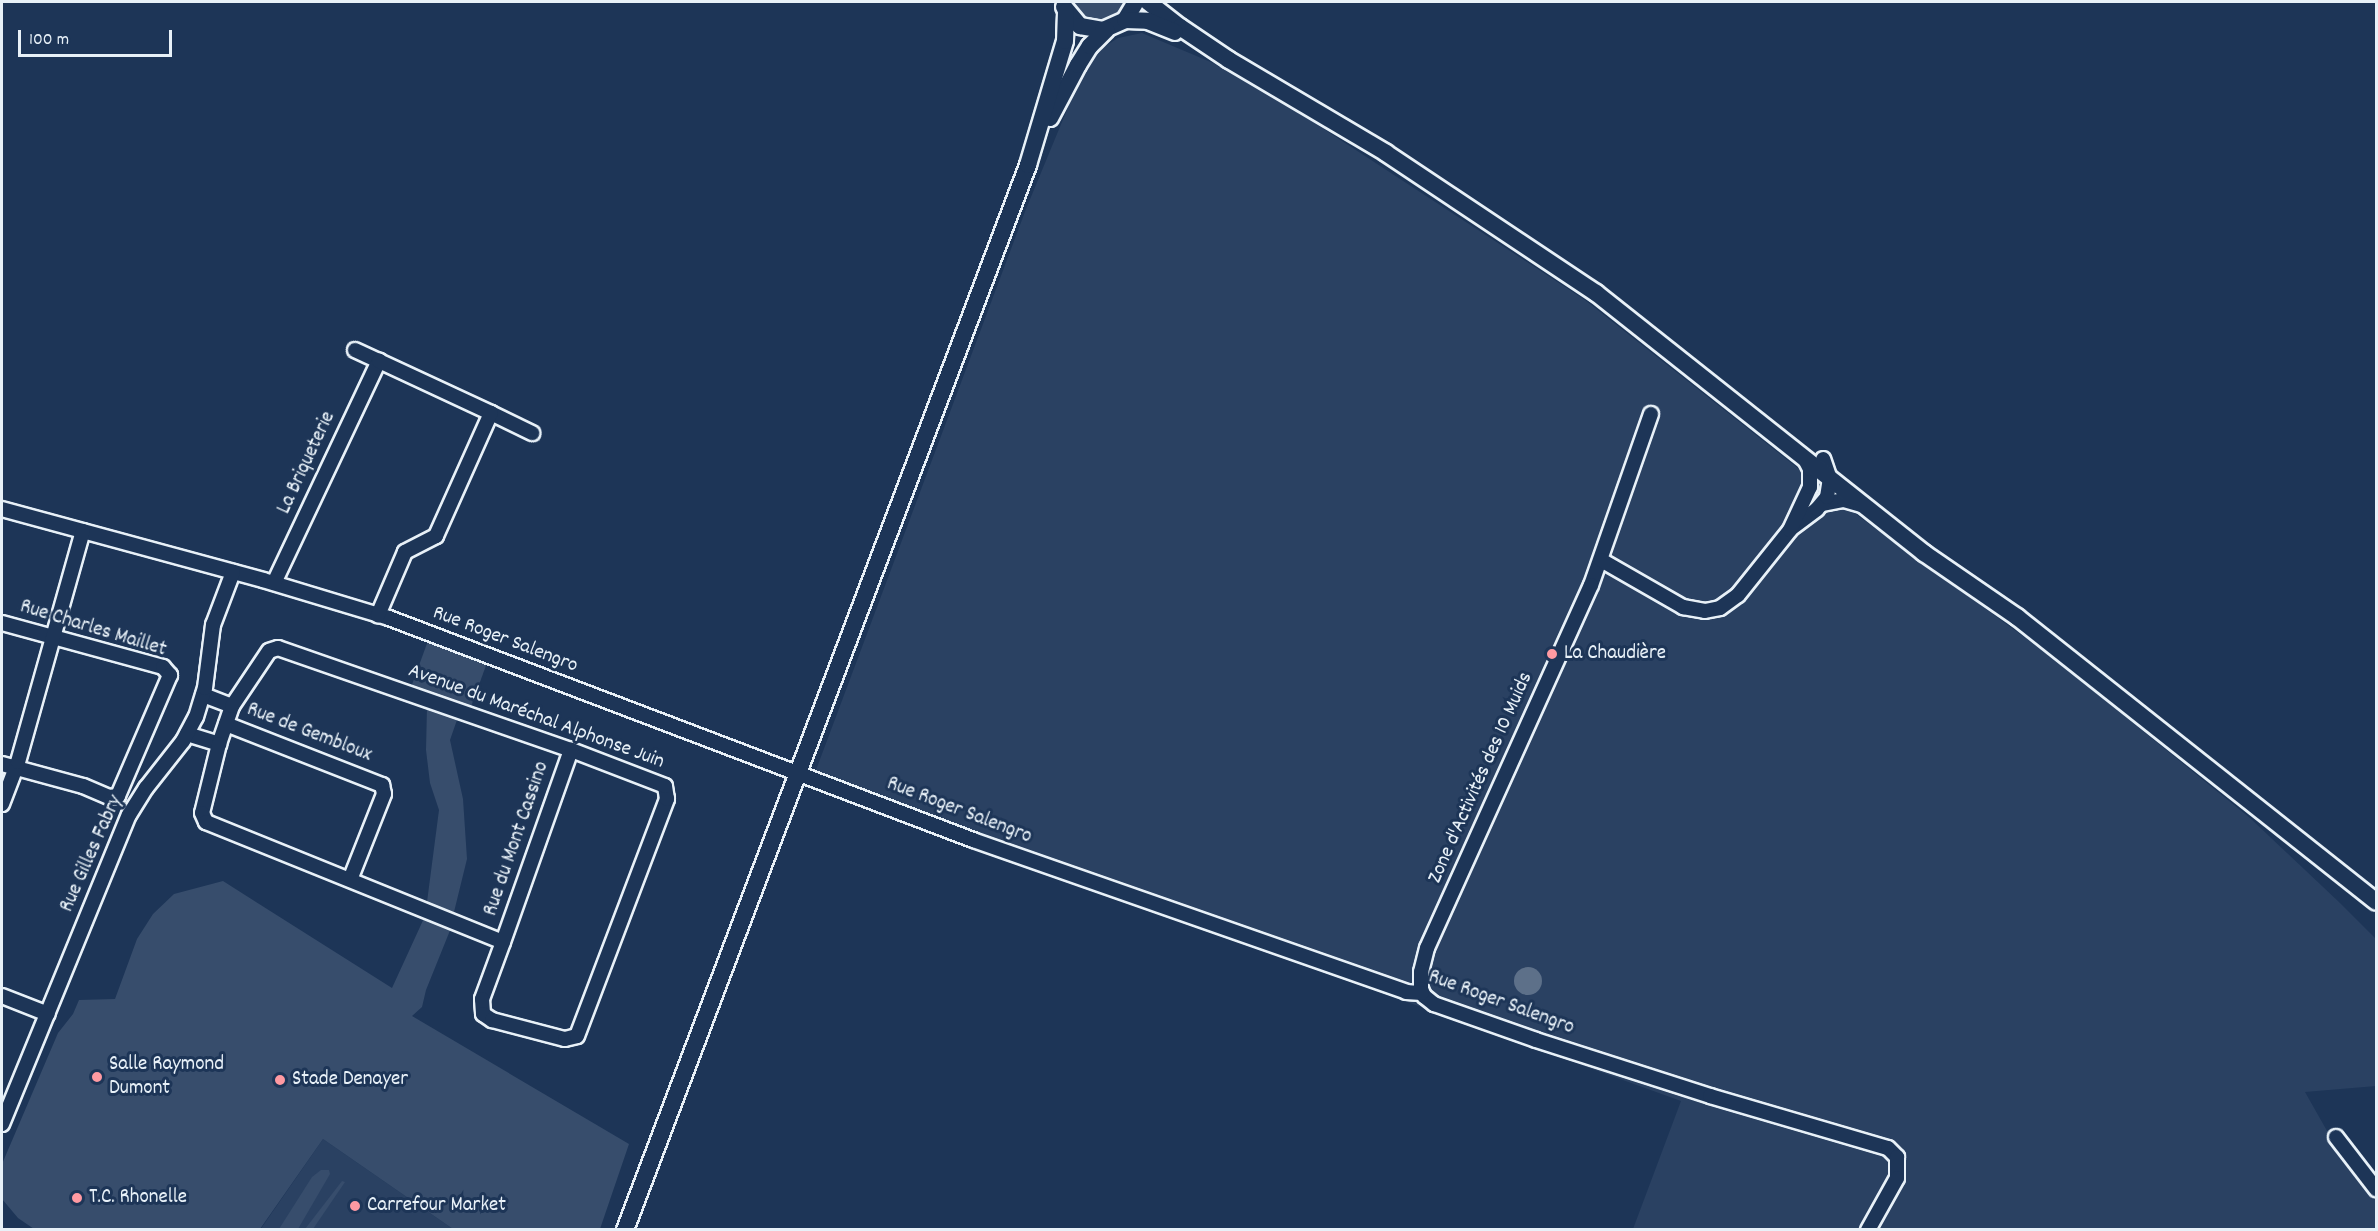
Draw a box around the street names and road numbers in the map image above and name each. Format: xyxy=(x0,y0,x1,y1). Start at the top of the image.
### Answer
street label: La Briqueterie xyxy=(272,408,342,518)
street label: Rue Charles Maillet xyxy=(17,595,169,663)
street label: Rue Roger Salengro xyxy=(429,601,581,679)
street label: Avenue du Maréchal Alphonse Juin xyxy=(405,659,667,775)
street label: Zone d'Activités des 10 Muids xyxy=(1423,669,1539,887)
street label: Rue de Gembloux xyxy=(243,698,375,768)
street label: Rue du Mont Cassino xyxy=(479,758,555,920)
street label: Rue Roger Salengro xyxy=(883,772,1035,850)
street label: Rue Gilles Fabry xyxy=(55,792,129,916)
street label: Rue Roger Salengro xyxy=(1425,965,1577,1041)

